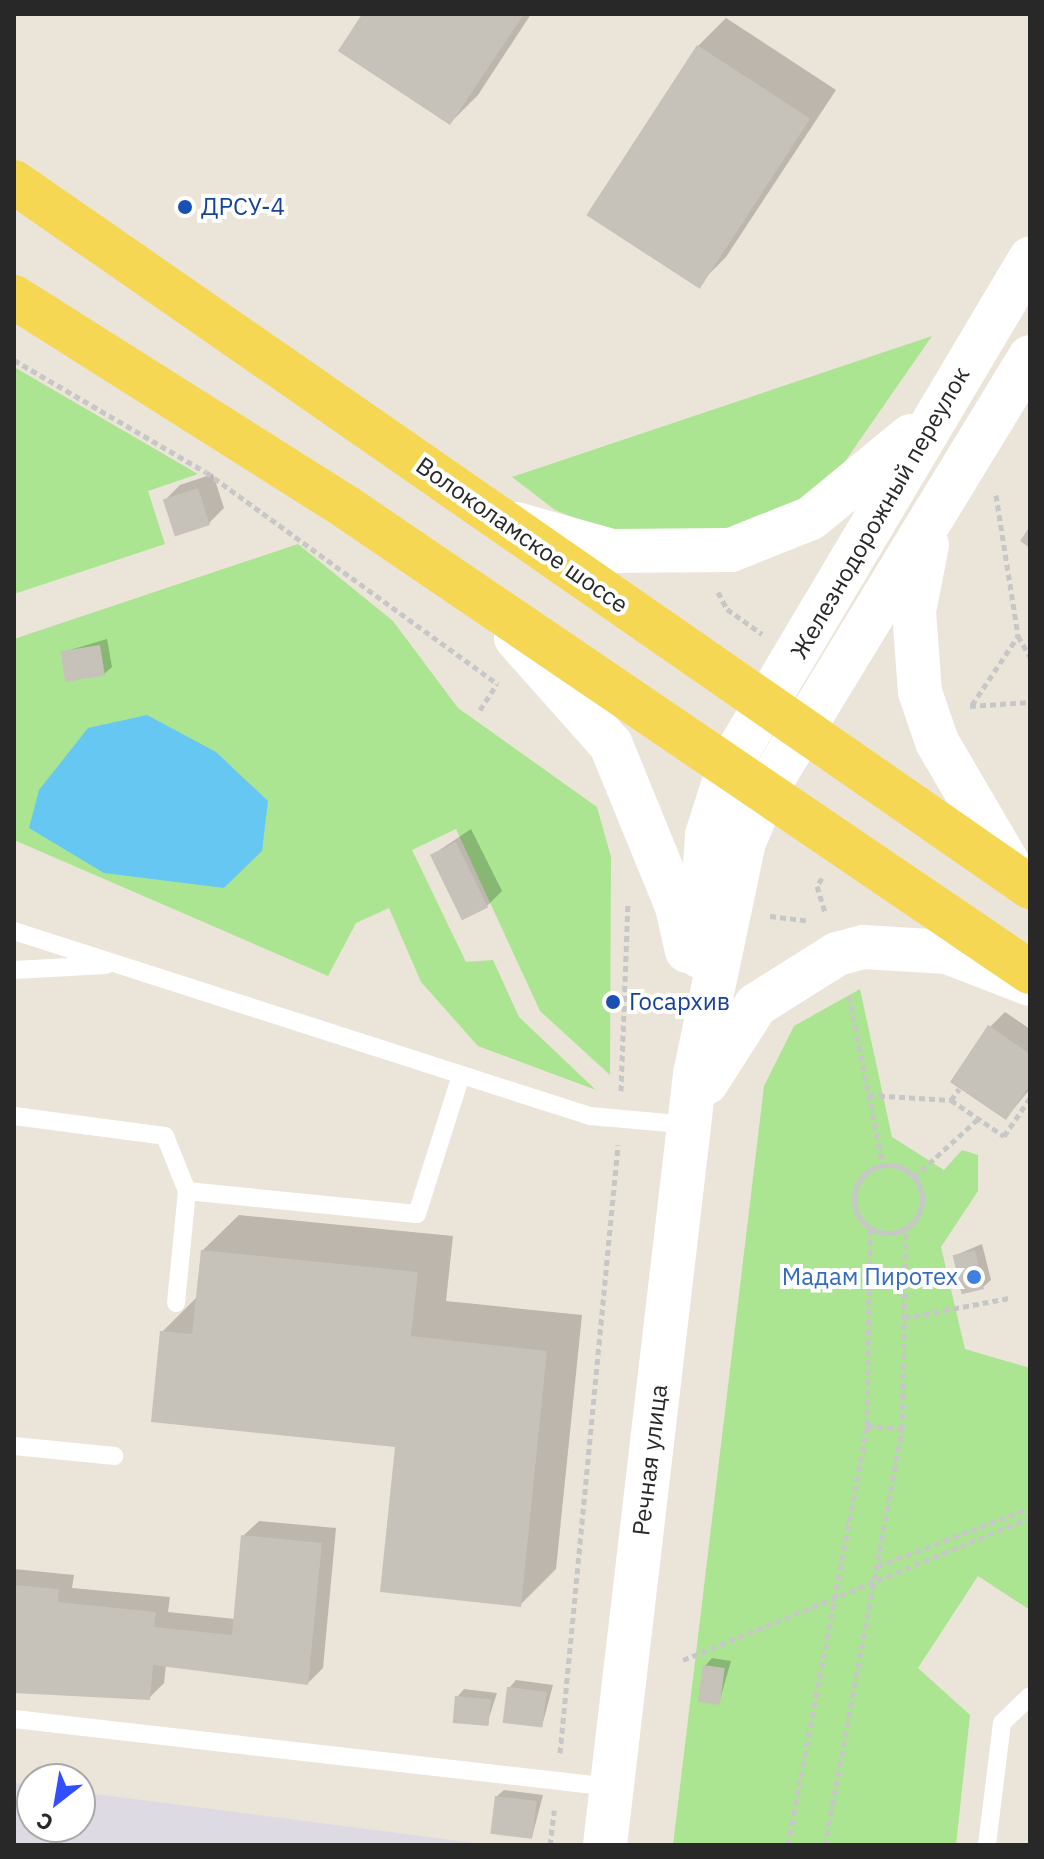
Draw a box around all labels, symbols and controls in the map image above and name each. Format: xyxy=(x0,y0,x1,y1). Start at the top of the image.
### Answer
place label: ДРСУ-4 xyxy=(201,193,285,221)
marker: ДРСУ-4 xyxy=(176,198,194,216)
street label: Железнодорожный переулок xyxy=(784,362,976,664)
street label: Волоколамское шоссе xyxy=(411,451,633,619)
place label: Госархив xyxy=(629,988,730,1016)
marker: Госархив xyxy=(604,993,622,1011)
place label: Мадам Пиротех xyxy=(782,1263,958,1291)
marker: Мадам Пиротех xyxy=(965,1268,983,1286)
street label: Речная улица xyxy=(626,1383,674,1537)
north arrow xyxy=(16,1763,96,1843)
text: С xyxy=(31,1806,58,1838)

